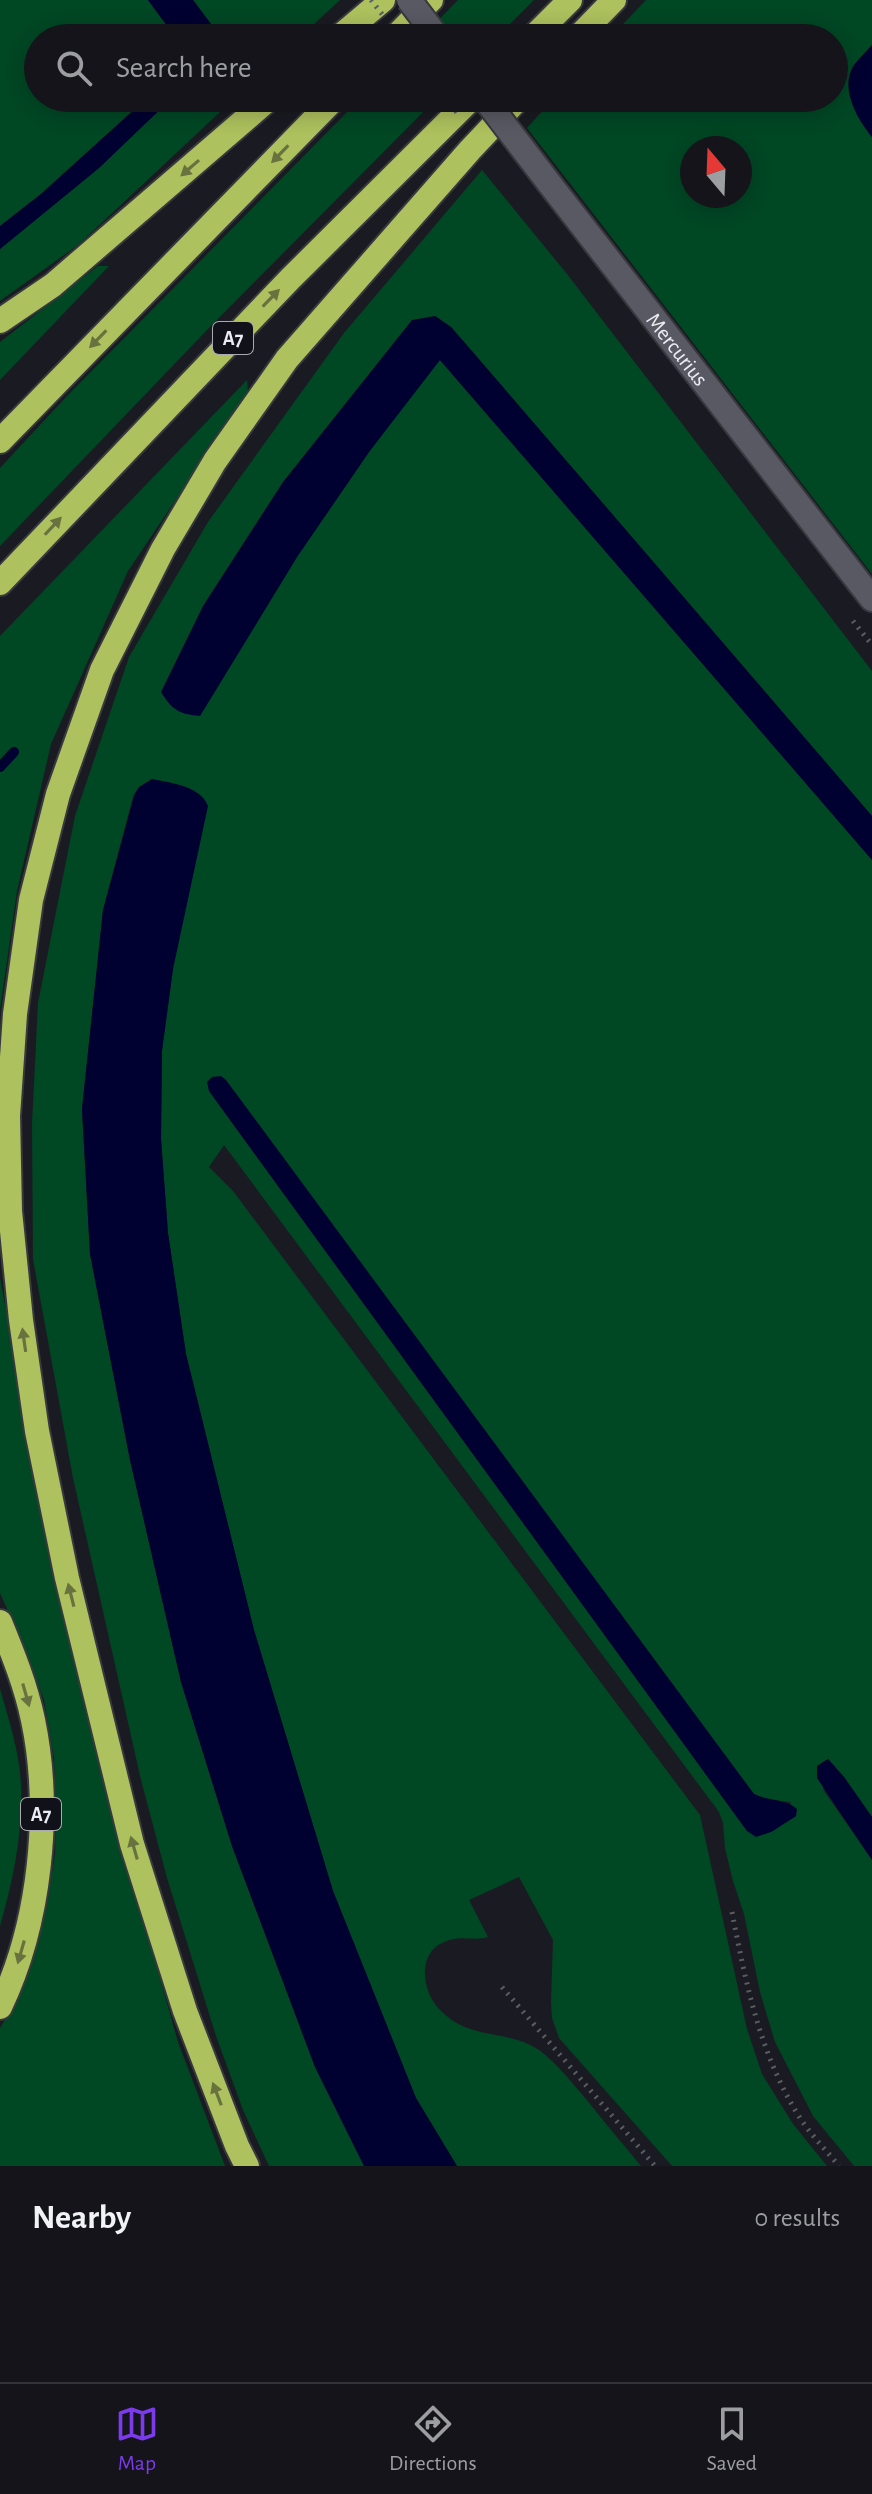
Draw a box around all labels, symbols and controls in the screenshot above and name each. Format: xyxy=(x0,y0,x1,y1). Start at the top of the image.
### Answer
search box xyxy=(24,24,848,112)
icon: search xyxy=(52,46,96,90)
text: Search here xyxy=(116,53,252,83)
north arrow xyxy=(680,136,752,208)
one-way arrow xyxy=(272,144,290,163)
one-way arrow xyxy=(181,159,201,176)
one-way arrow xyxy=(262,289,280,308)
street label: Mercurius xyxy=(642,309,712,390)
road number: A7 xyxy=(213,322,253,354)
one-way arrow xyxy=(90,329,108,348)
one-way arrow xyxy=(44,517,62,536)
one-way arrow xyxy=(17,1327,30,1352)
one-way arrow xyxy=(65,1583,77,1608)
one-way arrow xyxy=(20,1683,33,1707)
road number: A7 xyxy=(21,1798,61,1830)
one-way arrow xyxy=(127,1835,140,1859)
one-way arrow xyxy=(14,1940,27,1964)
one-way arrow xyxy=(210,2082,223,2106)
text: Nearby xyxy=(32,2201,131,2235)
text: 0 results xyxy=(754,2205,840,2231)
tab: Map xyxy=(115,2402,159,2476)
tab: Directions xyxy=(389,2402,477,2476)
tab: Saved xyxy=(707,2402,757,2476)

